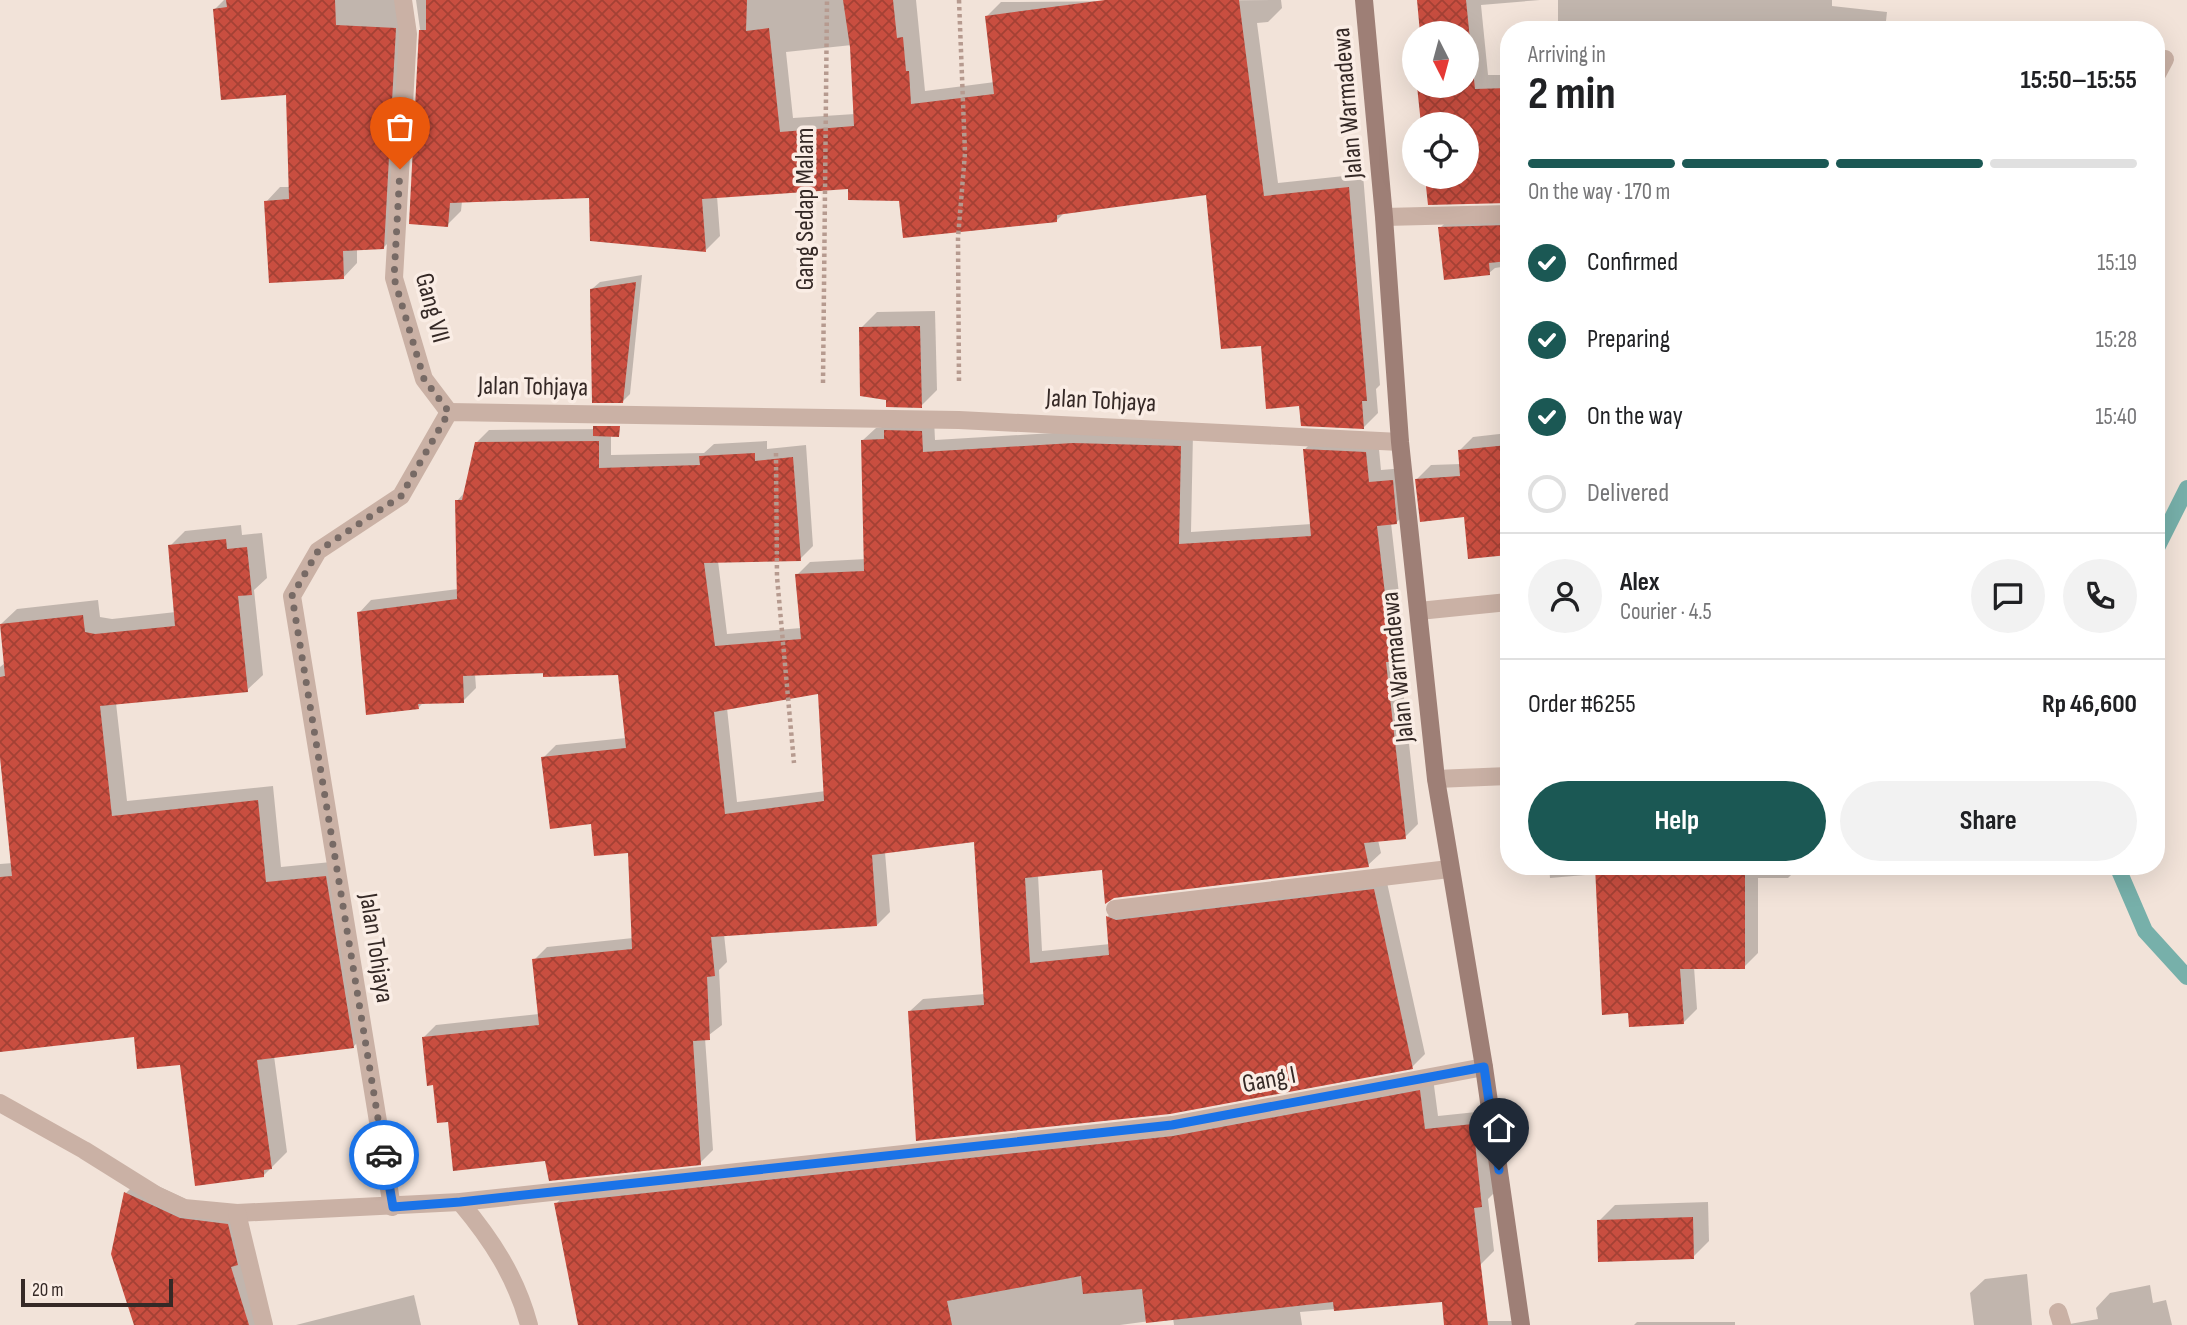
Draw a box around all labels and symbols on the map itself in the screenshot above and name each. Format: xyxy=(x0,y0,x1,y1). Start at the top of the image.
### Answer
north arrow xyxy=(1402,21,1479,98)
street label: Jalan Warmadewa xyxy=(1326,26,1370,181)
pin xyxy=(370,97,430,169)
street label: Gang Sedap Malam xyxy=(790,128,821,290)
street label: Gang VII xyxy=(408,270,456,346)
street label: Jalan Tohjaya xyxy=(477,371,588,403)
street label: Jalan Tohjaya xyxy=(1044,383,1157,419)
street label: Jalan Warmadewa xyxy=(1375,590,1421,745)
street label: Jalan Tohjaya xyxy=(352,890,400,1005)
street label: Gang I xyxy=(1240,1060,1298,1100)
pin xyxy=(1469,1098,1529,1170)
courier xyxy=(349,1120,419,1190)
scale bar xyxy=(21,1276,173,1308)

